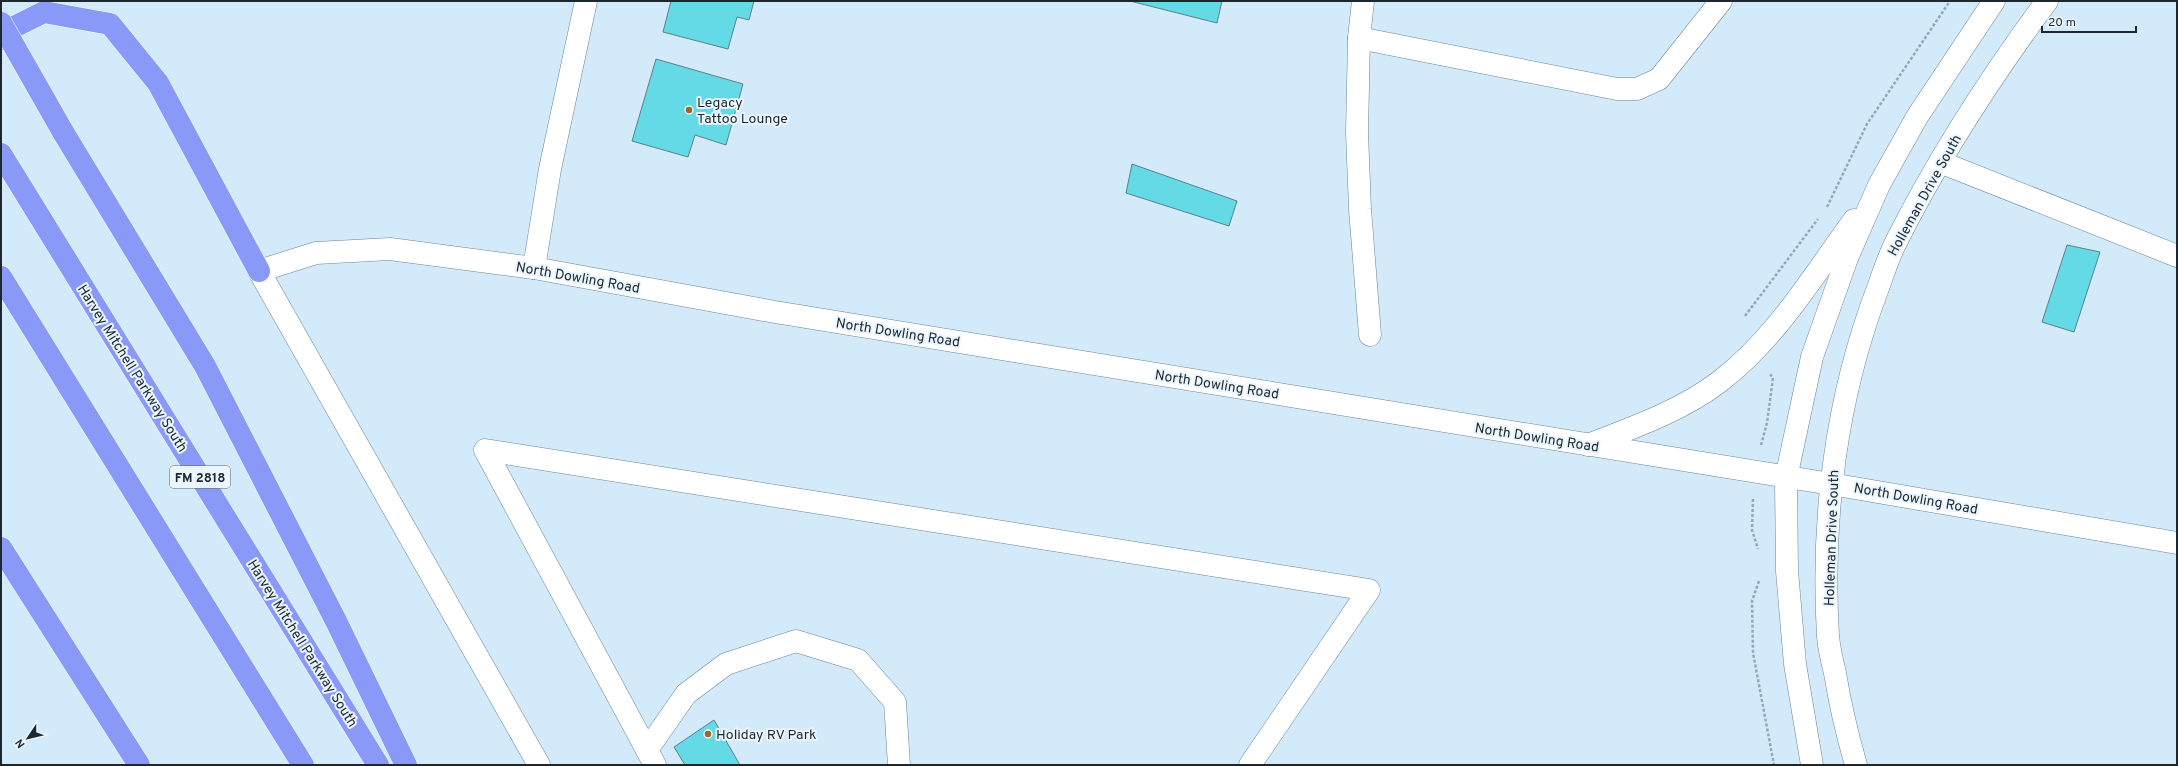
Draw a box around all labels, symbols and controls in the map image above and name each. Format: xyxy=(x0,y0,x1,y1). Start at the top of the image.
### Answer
scale bar xyxy=(2042,8,2136,34)
text: 20 m xyxy=(2048,15,2076,31)
place label: Legacy Tattoo Lounge xyxy=(697,95,788,128)
marker: Legacy Tattoo Lounge xyxy=(684,105,694,115)
street label: Holleman Drive South xyxy=(1885,132,1966,260)
street label: North Dowling Road xyxy=(514,259,641,298)
street label: Harvey Mitchell Parkway South xyxy=(73,282,190,456)
street label: North Dowling Road xyxy=(834,315,961,352)
street label: North Dowling Road xyxy=(1153,367,1280,404)
street label: North Dowling Road xyxy=(1473,420,1600,457)
road number: FM 2818 xyxy=(170,466,230,488)
street label: Holleman Drive South xyxy=(1822,470,1843,607)
street label: North Dowling Road xyxy=(1852,480,1979,519)
street label: Harvey Mitchell Parkway South xyxy=(243,557,360,731)
north arrow xyxy=(8,718,48,758)
place label: Holiday RV Park xyxy=(716,727,816,744)
marker: Holiday RV Park xyxy=(703,729,713,739)
text: N xyxy=(13,736,29,750)

